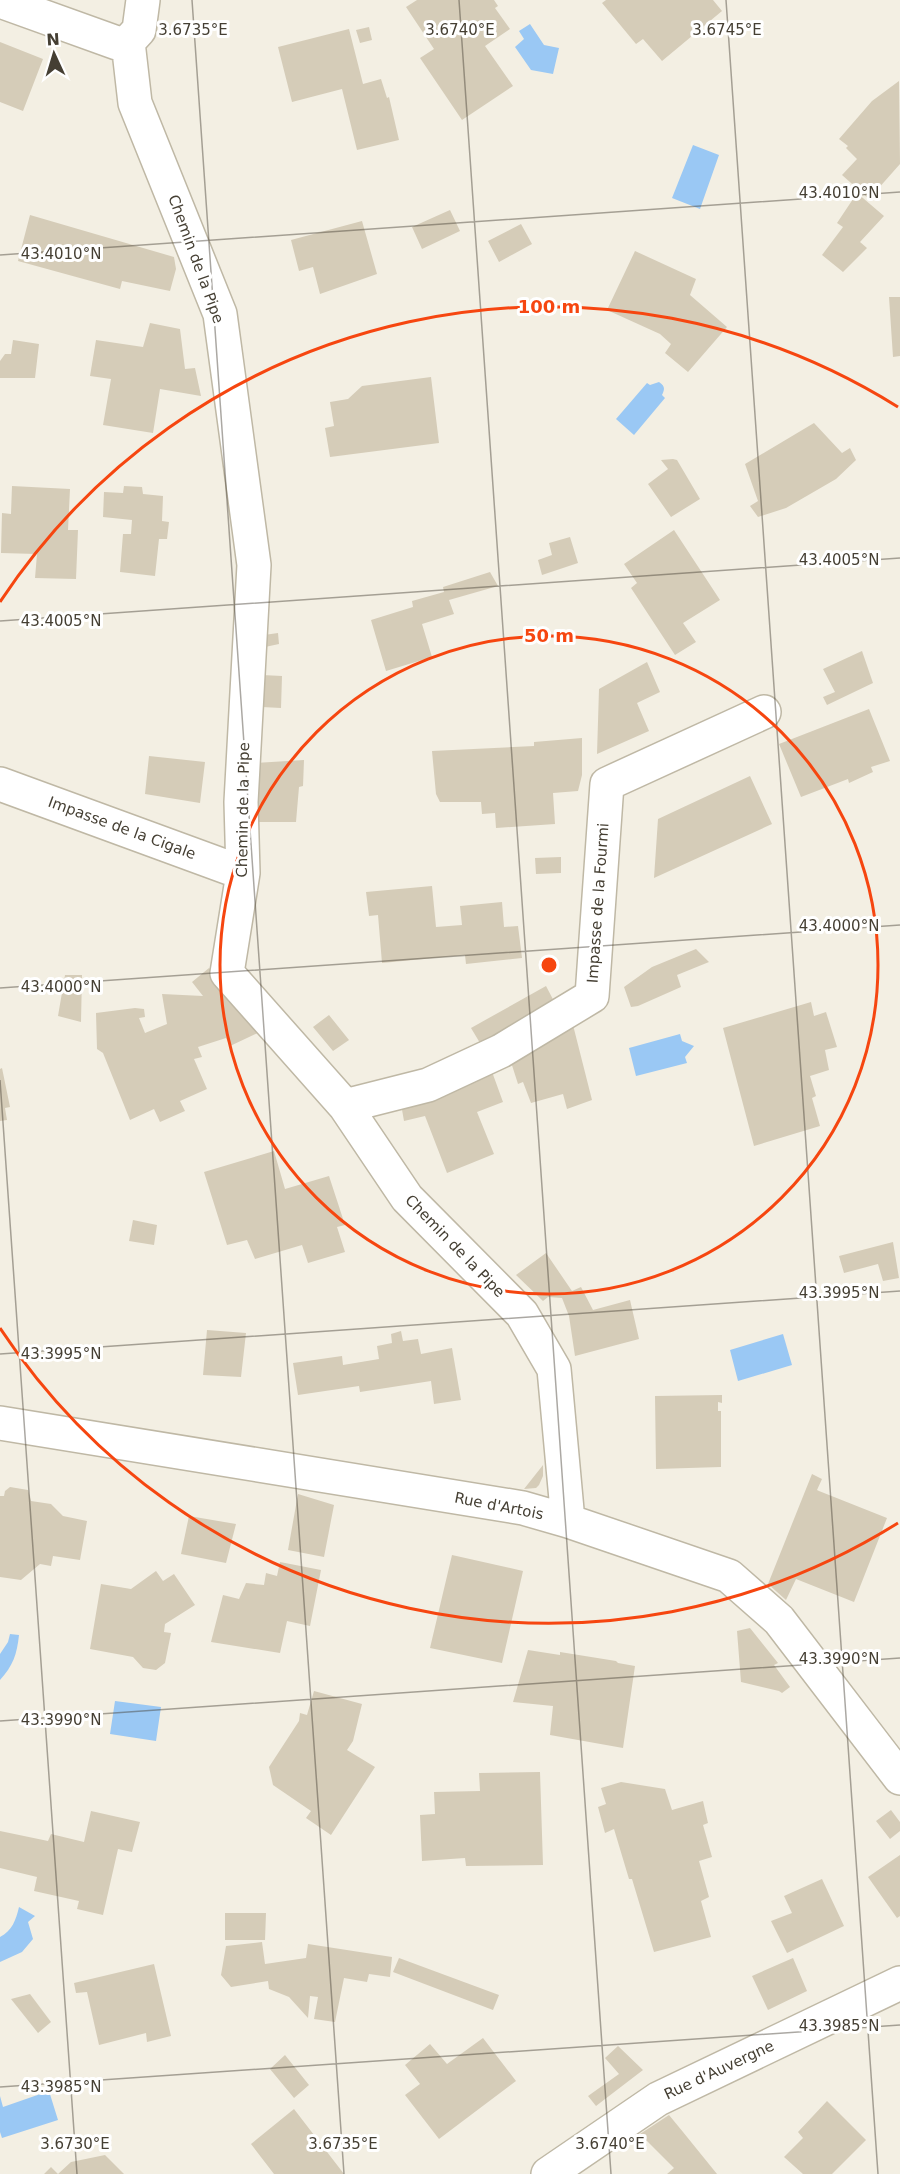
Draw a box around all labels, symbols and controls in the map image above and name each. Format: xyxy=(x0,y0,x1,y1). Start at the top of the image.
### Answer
text: 3.6735°E xyxy=(158,21,228,39)
text: 3.6740°E xyxy=(425,21,495,39)
text: 3.6745°E xyxy=(692,21,762,39)
north arrow xyxy=(24,24,84,84)
text: N xyxy=(46,30,60,49)
text: 43.4010°N xyxy=(799,184,879,202)
street label: Chemin de la Pipe xyxy=(164,192,228,326)
text: 43.4010°N xyxy=(21,245,101,263)
text: 100 m xyxy=(518,296,580,317)
text: 43.4005°N xyxy=(799,551,879,569)
text: 43.4005°N xyxy=(21,612,101,630)
text: 50 m xyxy=(524,625,574,646)
street label: Chemin de la Pipe xyxy=(233,742,253,878)
street label: Impasse de la Cigale xyxy=(46,793,198,863)
street label: Impasse de la Fourmi xyxy=(583,822,613,984)
text: 43.4000°N xyxy=(799,917,879,935)
centre of rings xyxy=(539,955,559,975)
text: 43.4000°N xyxy=(21,978,101,996)
street label: Chemin de la Pipe xyxy=(401,1191,509,1301)
text: 43.3995°N xyxy=(799,1284,879,1302)
text: 43.3995°N xyxy=(21,1345,101,1363)
street label: Rue d'Artois xyxy=(453,1489,545,1523)
text: 43.3990°N xyxy=(799,1650,879,1668)
text: 43.3990°N xyxy=(21,1711,101,1729)
text: 43.3985°N xyxy=(799,2017,879,2035)
street label: Rue d'Auvergne xyxy=(661,2037,777,2103)
text: 43.3985°N xyxy=(21,2078,101,2096)
text: 3.6730°E xyxy=(40,2135,110,2153)
text: 3.6735°E xyxy=(308,2135,378,2153)
text: 3.6740°E xyxy=(575,2135,645,2153)

